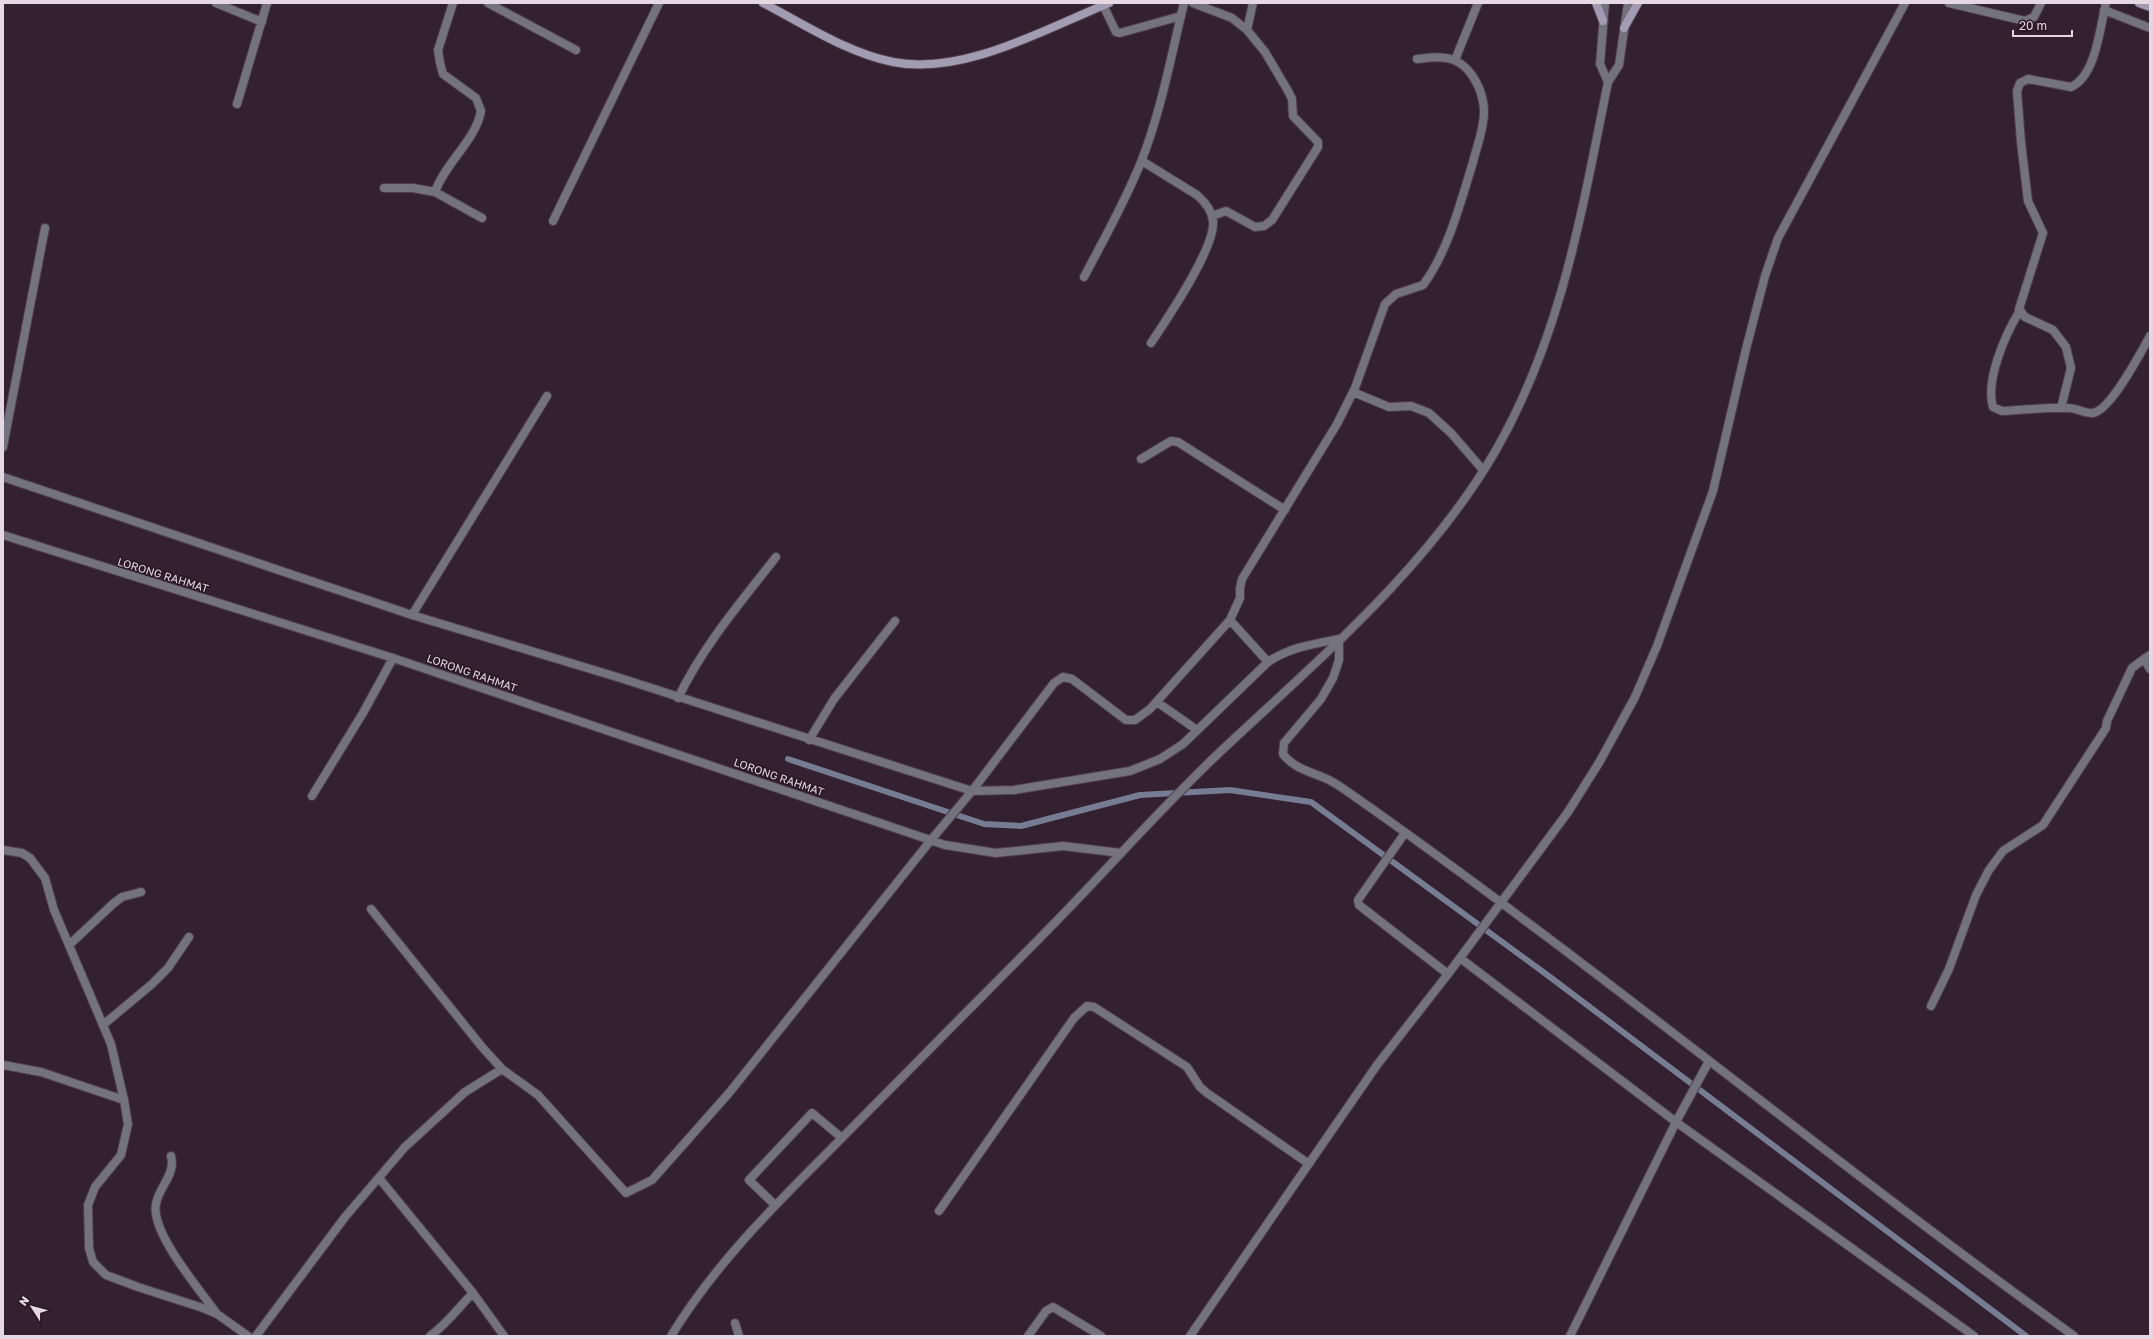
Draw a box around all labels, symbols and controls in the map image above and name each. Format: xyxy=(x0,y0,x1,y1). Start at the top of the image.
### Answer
scale bar xyxy=(2013,12,2072,38)
text: 20 m xyxy=(2019,18,2047,33)
street label: LORONG RAHMAT xyxy=(116,555,210,595)
street label: LORONG RAHMAT xyxy=(425,651,519,694)
street label: LORONG RAHMAT xyxy=(732,755,826,798)
north arrow xyxy=(12,1287,52,1327)
text: N xyxy=(16,1294,31,1308)

